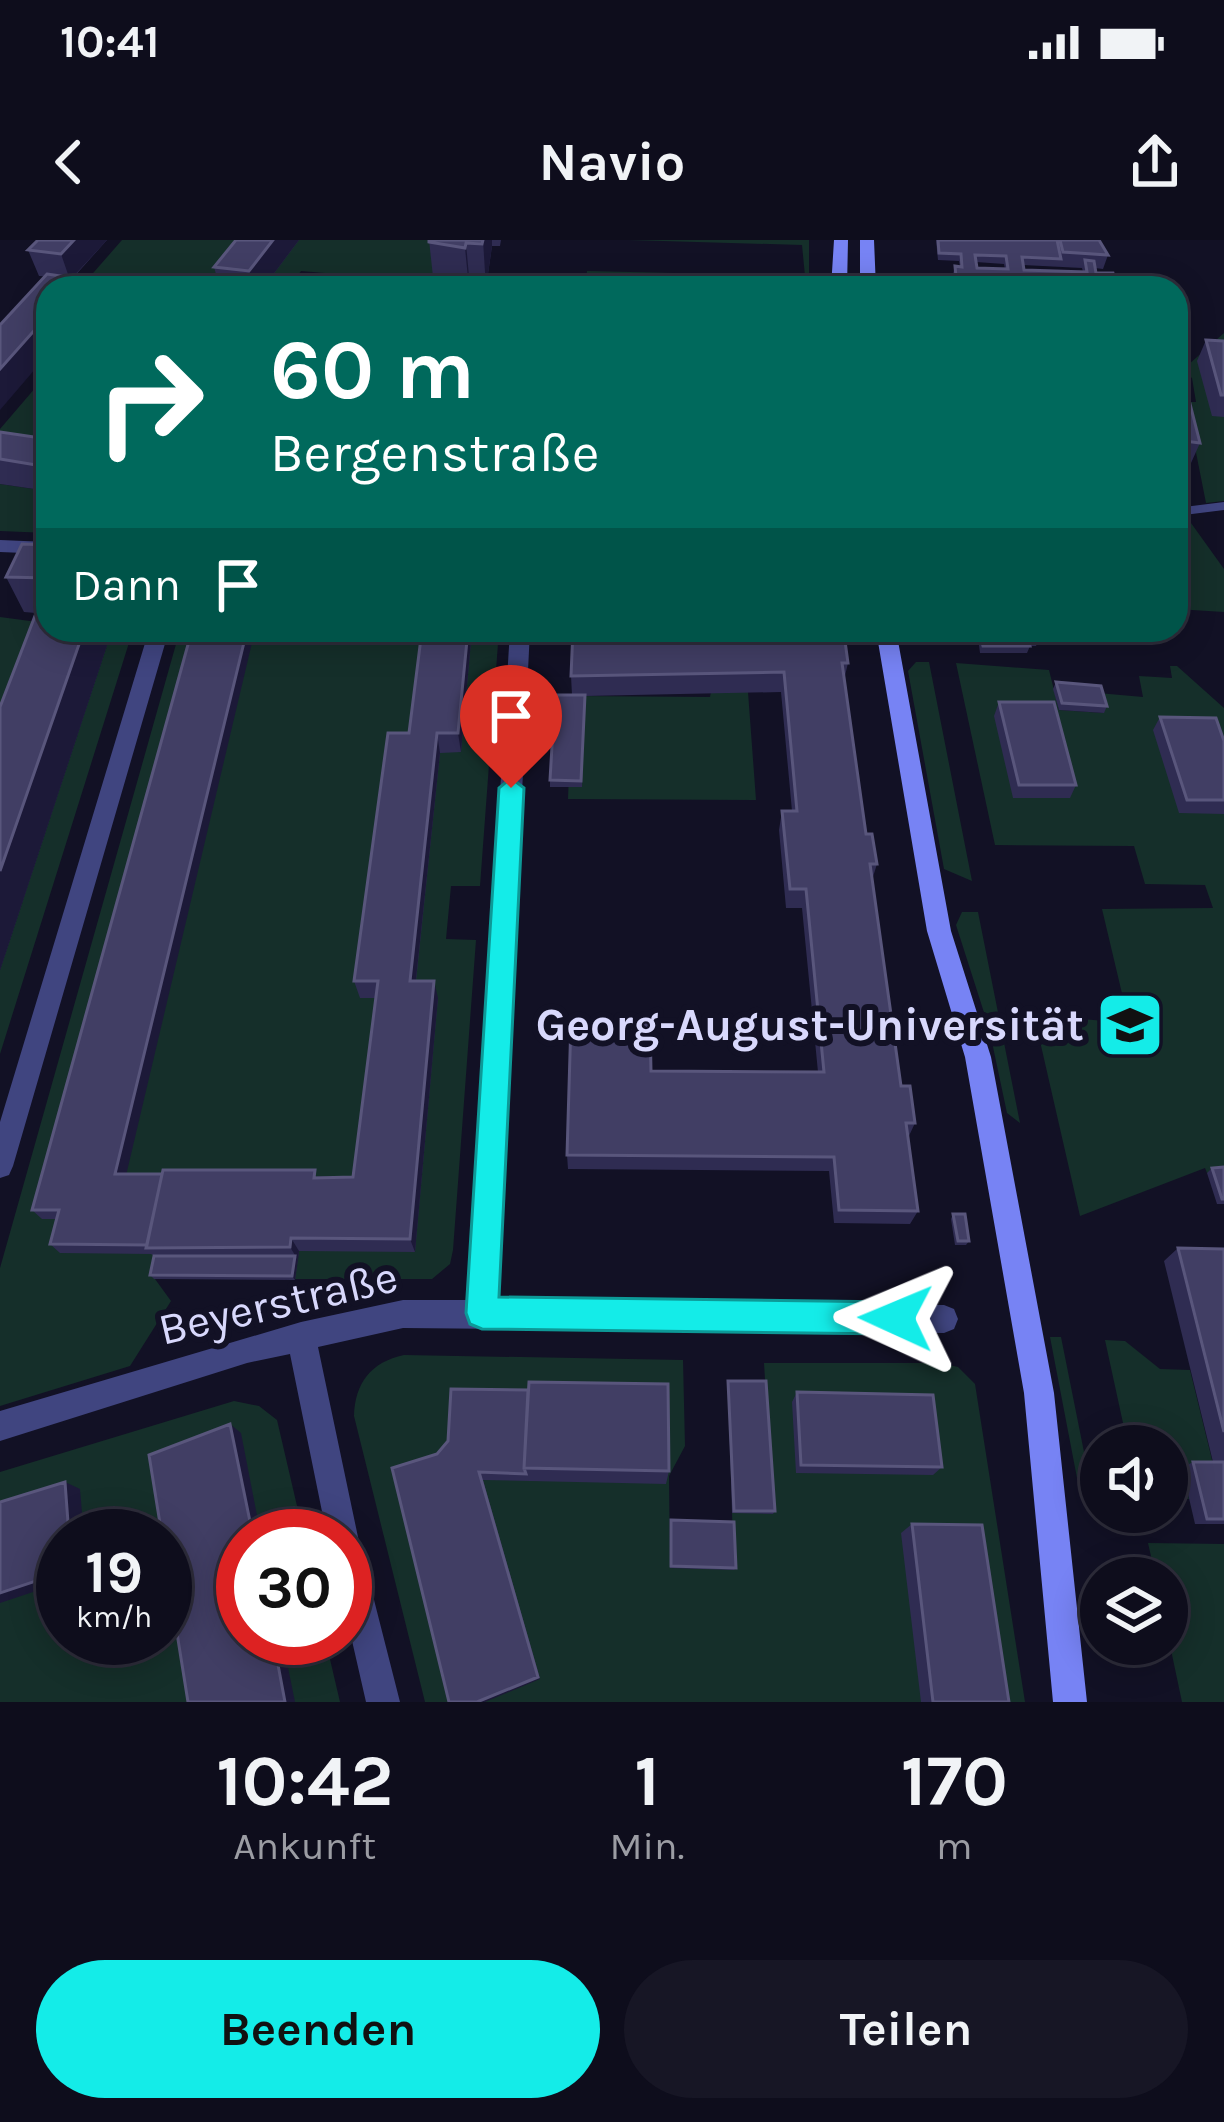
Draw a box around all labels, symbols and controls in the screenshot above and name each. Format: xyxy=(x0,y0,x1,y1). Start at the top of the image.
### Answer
text: 10:41 xyxy=(60,16,159,68)
icon: back xyxy=(36,129,102,195)
icon: share xyxy=(1122,129,1188,195)
text: Navio xyxy=(539,130,685,194)
text: 60 m xyxy=(270,321,475,419)
icon: right xyxy=(72,324,228,480)
text: Bergenstraße xyxy=(270,421,600,485)
icon: arrive xyxy=(205,552,271,618)
text: Dann xyxy=(72,559,181,611)
pin xyxy=(460,665,562,788)
icon: arrive xyxy=(478,683,544,749)
school or university icon: Georg-August-Universität xyxy=(1095,990,1165,1060)
place label: Georg-August-Universität xyxy=(536,999,1084,1052)
street label: Beyerstraße xyxy=(153,1250,403,1357)
position arrow xyxy=(833,1255,959,1381)
map controls xyxy=(1080,1425,1188,1665)
button: sound xyxy=(1080,1425,1188,1533)
speed limit sign: 30 xyxy=(216,1509,372,1665)
text: 19 xyxy=(85,1537,143,1607)
button: layers xyxy=(1080,1557,1188,1665)
text: km/h xyxy=(76,1599,152,1635)
text: 10:42 xyxy=(216,1739,393,1823)
text: 1 xyxy=(634,1739,660,1823)
text: 170 xyxy=(901,1739,1008,1823)
text: Ankunft xyxy=(233,1823,376,1869)
text: Min. xyxy=(609,1823,685,1869)
text: m xyxy=(936,1823,973,1869)
button: Beenden xyxy=(36,1960,600,2098)
button: Teilen xyxy=(624,1960,1188,2098)

